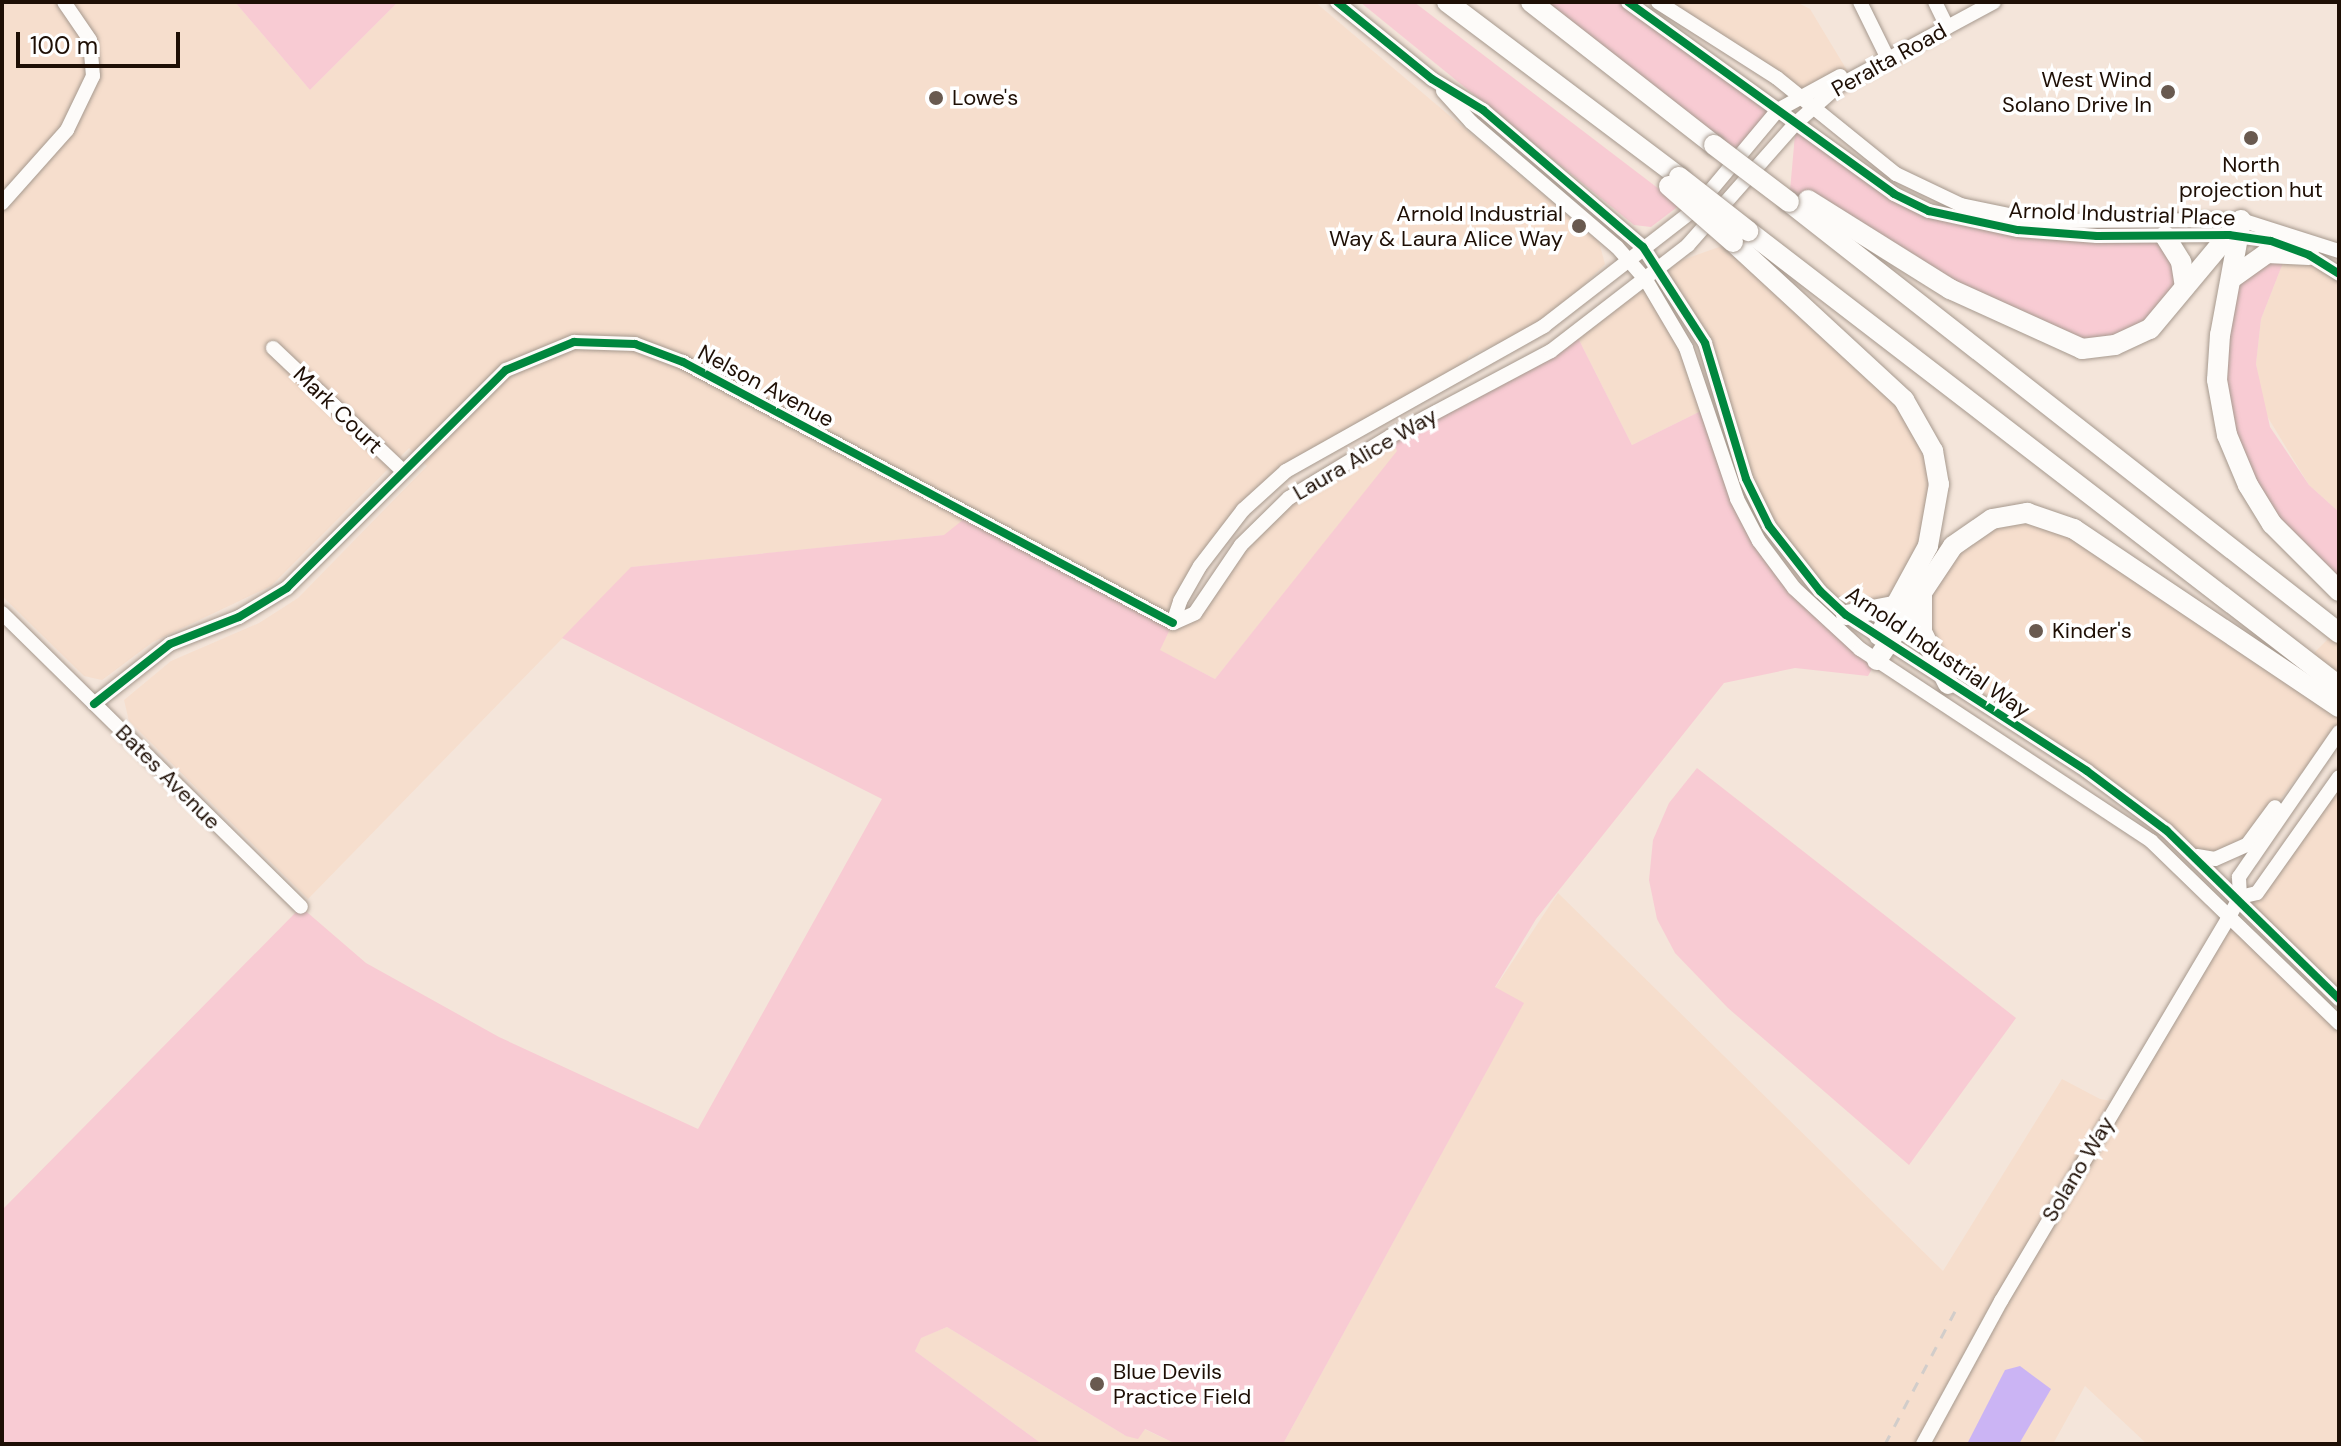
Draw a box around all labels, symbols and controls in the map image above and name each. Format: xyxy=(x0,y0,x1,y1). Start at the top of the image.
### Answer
scale bar xyxy=(20,16,184,66)
street label: Peralta Road xyxy=(1827,18,1951,102)
text: 100 m xyxy=(30,30,98,61)
place label: West Wind Solano Drive In xyxy=(2002,66,2152,118)
marker: West Wind Solano Drive In xyxy=(2159,83,2177,101)
place label: Lowe's xyxy=(952,85,1018,111)
marker: Lowe's xyxy=(927,89,945,107)
marker: North projection hut xyxy=(2242,129,2260,147)
place label: North projection hut xyxy=(2179,151,2323,202)
street label: Arnold Industrial Place xyxy=(2008,197,2236,231)
place label: Arnold Industrial Way & Laura Alice Way xyxy=(1329,200,1563,252)
marker: Arnold Industrial Way & Laura Alice Way xyxy=(1570,217,1588,235)
street label: Nelson Avenue xyxy=(694,339,838,433)
street label: Mark Court xyxy=(288,361,388,459)
street label: Laura Alice Way xyxy=(1288,402,1442,506)
street label: Arnold Industrial Way xyxy=(1841,581,2035,723)
place label: Kinder's xyxy=(2052,618,2132,644)
marker: Kinder's xyxy=(2027,622,2045,640)
street label: Bates Avenue xyxy=(110,719,226,835)
street label: Solano Way xyxy=(2036,1112,2120,1226)
place label: Blue Devils Practice Field xyxy=(1113,1358,1251,1410)
marker: Blue Devils Practice Field xyxy=(1088,1375,1106,1393)

